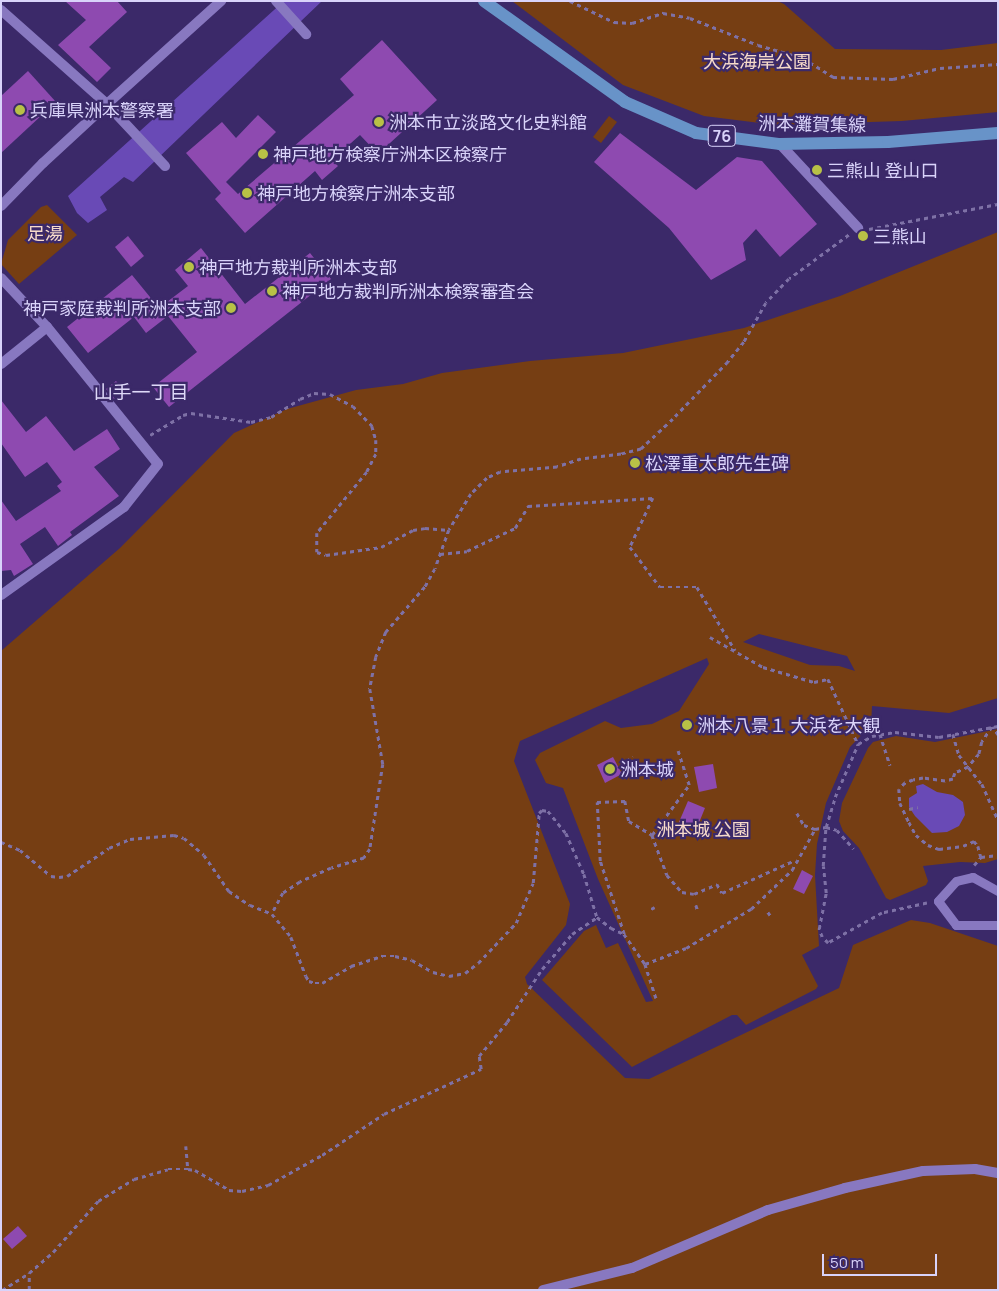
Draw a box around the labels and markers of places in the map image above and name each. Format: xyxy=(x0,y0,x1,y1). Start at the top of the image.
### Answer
place label: 兵庫県洲本警察署 xyxy=(30,99,174,121)
marker: 兵庫県洲本警察署 xyxy=(14,104,26,116)
place label: 洲本市立淡路文化史料館 xyxy=(389,111,587,133)
marker: 洲本市立淡路文化史料館 xyxy=(373,116,385,128)
place label: 神戸地方検察庁洲本区検察庁 xyxy=(273,143,507,165)
marker: 神戸地方検察庁洲本区検察庁 xyxy=(257,148,269,160)
place label: 三熊山 登山口 xyxy=(827,159,939,181)
marker: 三熊山 登山口 xyxy=(811,164,823,176)
place label: 神戸地方検察庁洲本支部 xyxy=(257,182,455,204)
marker: 神戸地方検察庁洲本支部 xyxy=(241,187,253,199)
place label: 三熊山 xyxy=(873,225,927,247)
marker: 三熊山 xyxy=(857,230,869,242)
place label: 神戸地方裁判所洲本支部 xyxy=(199,256,397,278)
marker: 神戸地方裁判所洲本支部 xyxy=(183,261,195,273)
place label: 神戸地方裁判所洲本検察審査会 xyxy=(282,280,534,302)
marker: 神戸地方裁判所洲本検察審査会 xyxy=(266,285,278,297)
place label: 神戸家庭裁判所洲本支部 xyxy=(23,297,221,319)
marker: 神戸家庭裁判所洲本支部 xyxy=(225,302,237,314)
place label: 松澤重太郎先生碑 xyxy=(645,452,789,474)
marker: 松澤重太郎先生碑 xyxy=(629,457,641,469)
place label: 洲本八景１ 大浜を大観 xyxy=(697,714,881,736)
marker: 洲本八景１ 大浜を大観 xyxy=(681,719,693,731)
place label: 洲本城 xyxy=(620,758,674,780)
marker: 洲本城 xyxy=(604,763,616,775)

